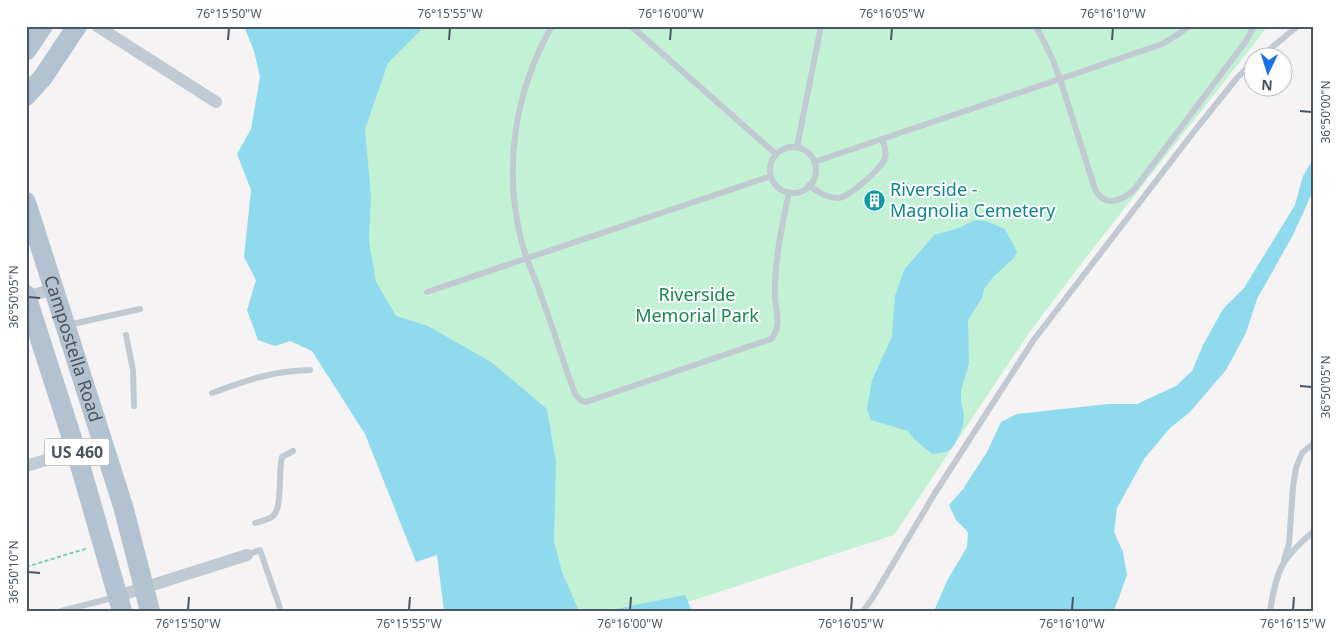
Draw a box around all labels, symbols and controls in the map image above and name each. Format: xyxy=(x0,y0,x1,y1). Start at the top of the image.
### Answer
text: 76°15'50"W xyxy=(196,5,262,22)
text: 76°15'55"W xyxy=(417,5,483,22)
text: 76°16'00"W xyxy=(638,5,704,22)
text: 76°16'05"W xyxy=(859,5,925,22)
text: 76°16'10"W xyxy=(1080,5,1146,22)
north arrow xyxy=(1242,48,1292,98)
text: N xyxy=(1261,76,1273,95)
text: 36°50'00"N xyxy=(1317,80,1334,144)
place label: Riverside - Magnolia Cemetery xyxy=(890,177,1056,222)
building icon: Riverside - Magnolia Cemetery xyxy=(862,188,886,212)
text: 36°50'05"N xyxy=(5,265,22,329)
street label: Campostella Road xyxy=(39,272,108,425)
park label: Riverside Memorial Park xyxy=(635,282,759,327)
text: 36°50'05"N xyxy=(1317,355,1334,419)
road number: US 460 xyxy=(44,438,110,466)
text: 36°50'10"N xyxy=(5,540,22,604)
text: 76°15'50"W xyxy=(155,615,221,632)
text: 76°15'55"W xyxy=(376,615,442,632)
text: 76°16'00"W xyxy=(597,615,663,632)
text: 76°16'05"W xyxy=(818,615,884,632)
text: 76°16'10"W xyxy=(1039,615,1105,632)
text: 76°16'15"W xyxy=(1260,615,1326,632)

